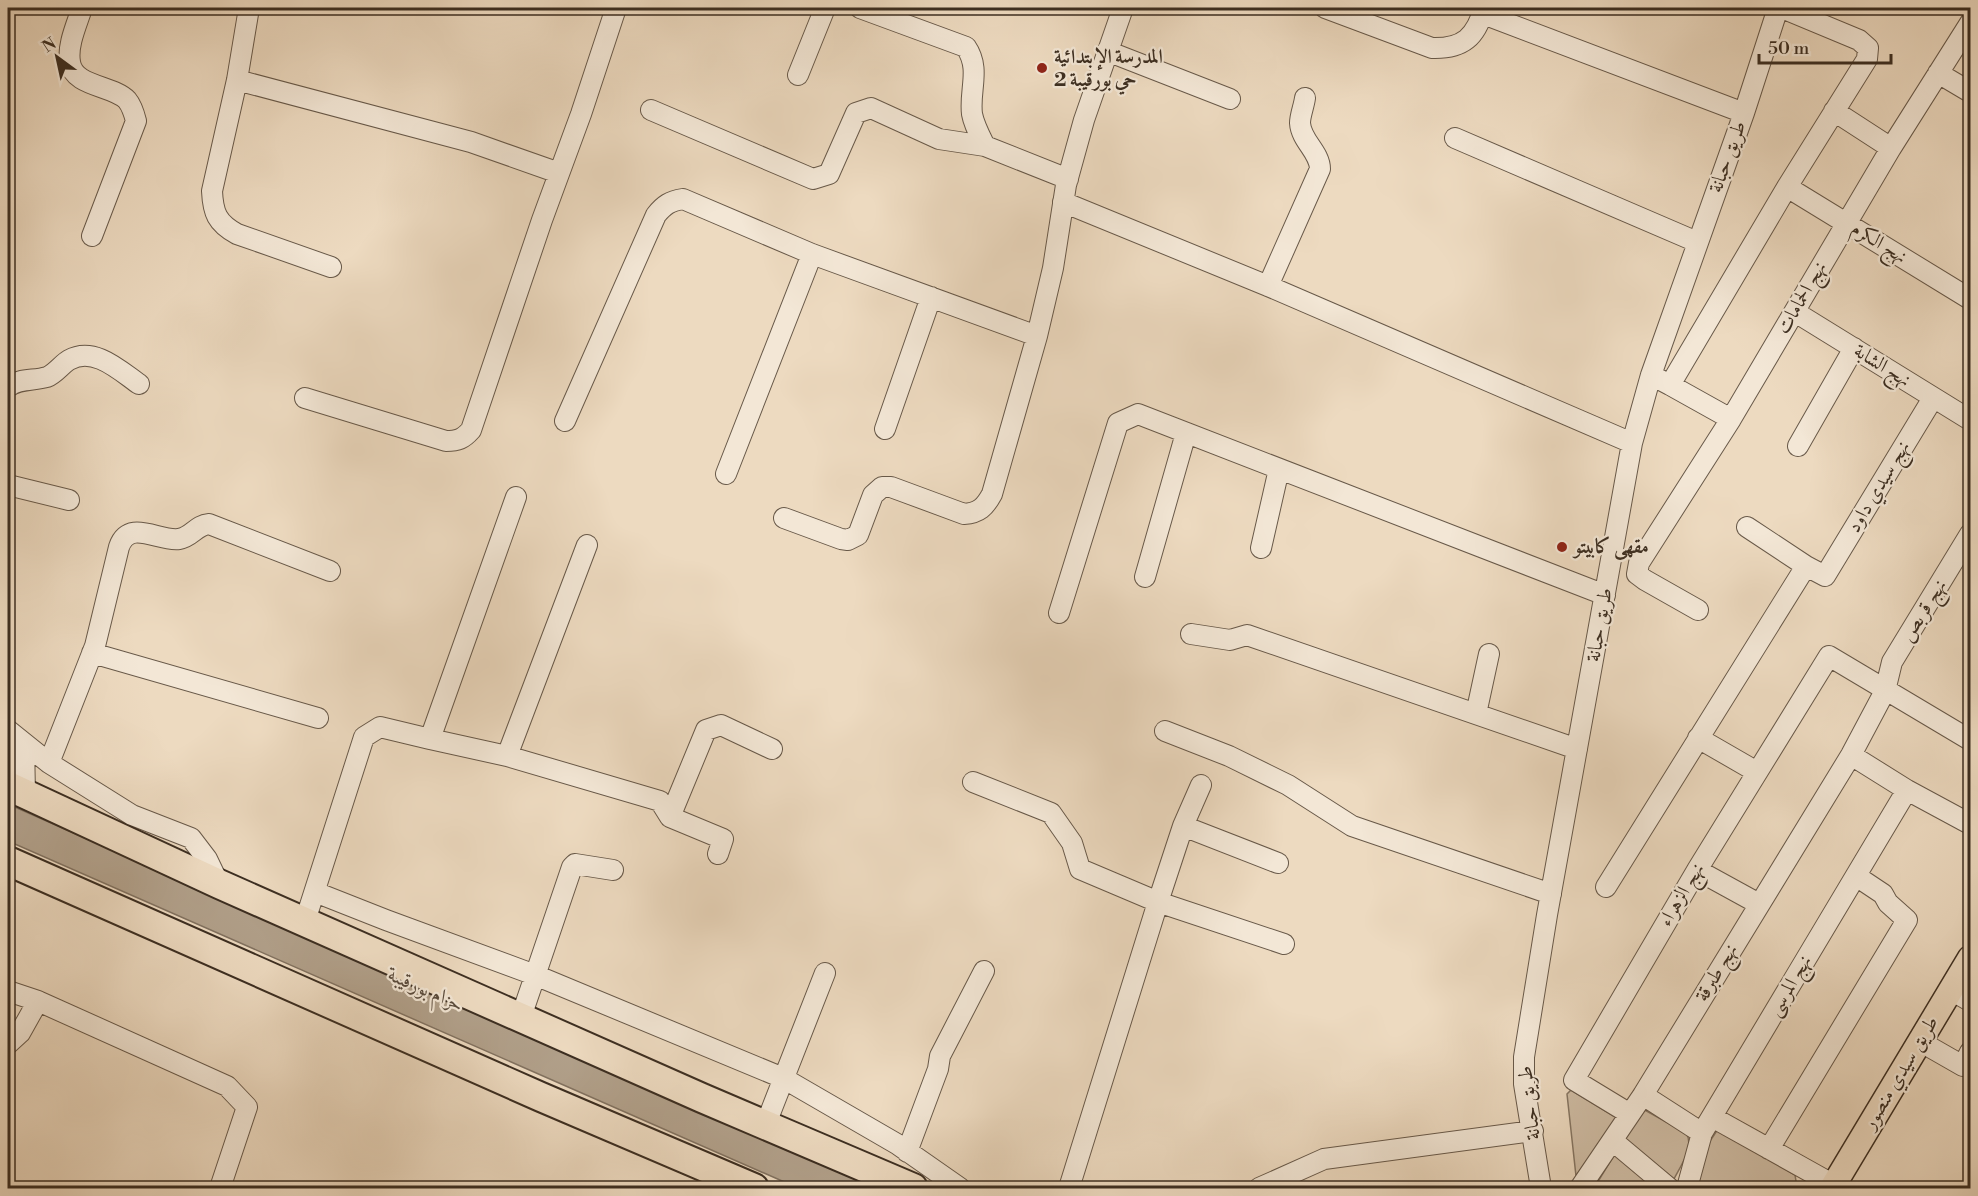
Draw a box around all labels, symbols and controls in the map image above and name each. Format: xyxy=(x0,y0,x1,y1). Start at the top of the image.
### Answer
north arrow xyxy=(27,27,87,87)
scale bar xyxy=(1759,27,1891,65)
text: N xyxy=(39,33,60,57)
text: 50 m xyxy=(1768,37,1810,60)
place label: المدرسة الإبتدائية حي بورقيبة 2 xyxy=(1054,45,1163,95)
marker: المدرسة الإبتدائية حي بورقيبة 2 xyxy=(1035,61,1049,75)
street label: طريق حبانة xyxy=(1703,118,1753,196)
street label: نهج الكرم xyxy=(1844,216,1912,273)
street label: نهج الحمامات xyxy=(1771,257,1836,341)
street label: نهج الشابة xyxy=(1847,339,1915,397)
street label: نهج سيدي داود xyxy=(1842,436,1920,540)
place label: مقهى كابيتو xyxy=(1572,535,1649,560)
marker: مقهى كابيتو xyxy=(1555,540,1569,554)
street label: نهج قربص xyxy=(1895,575,1956,649)
street label: طريق حبانة xyxy=(1581,586,1619,664)
street label: نهج الزهراء xyxy=(1653,859,1714,933)
street label: نهج طبرقة xyxy=(1690,939,1747,1009)
street label: نهج المرسى xyxy=(1762,951,1821,1023)
water label: حزام بورقيبة xyxy=(380,961,468,1022)
street label: طريق سيدي منصور xyxy=(1856,1012,1946,1137)
street label: طريق حبانة xyxy=(1513,1064,1547,1142)

